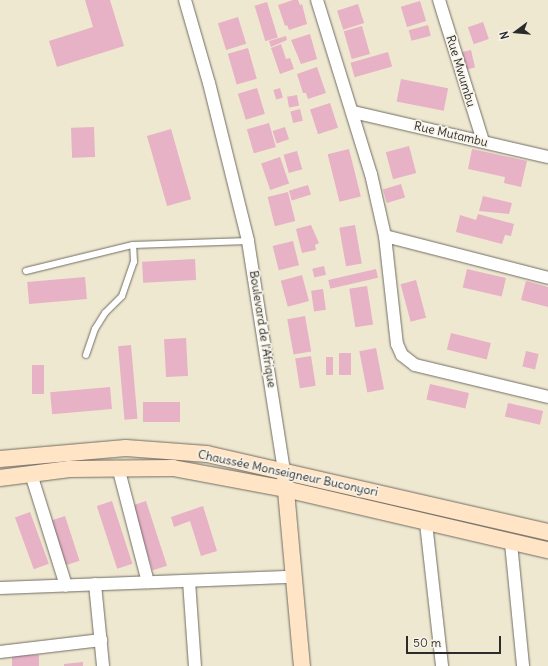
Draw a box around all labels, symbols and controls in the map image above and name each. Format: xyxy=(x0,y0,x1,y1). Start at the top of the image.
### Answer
north arrow xyxy=(496,12,536,52)
text: N xyxy=(497,30,512,41)
street label: Rue Mwumbu xyxy=(443,33,479,109)
street label: Rue Mutambu xyxy=(413,118,489,150)
street label: Boulevard de l'Afrique xyxy=(247,270,279,388)
street label: Chaussée Monseigneur Buconyori xyxy=(197,447,379,499)
scale bar xyxy=(408,628,503,654)
text: 50 m xyxy=(413,635,441,650)

